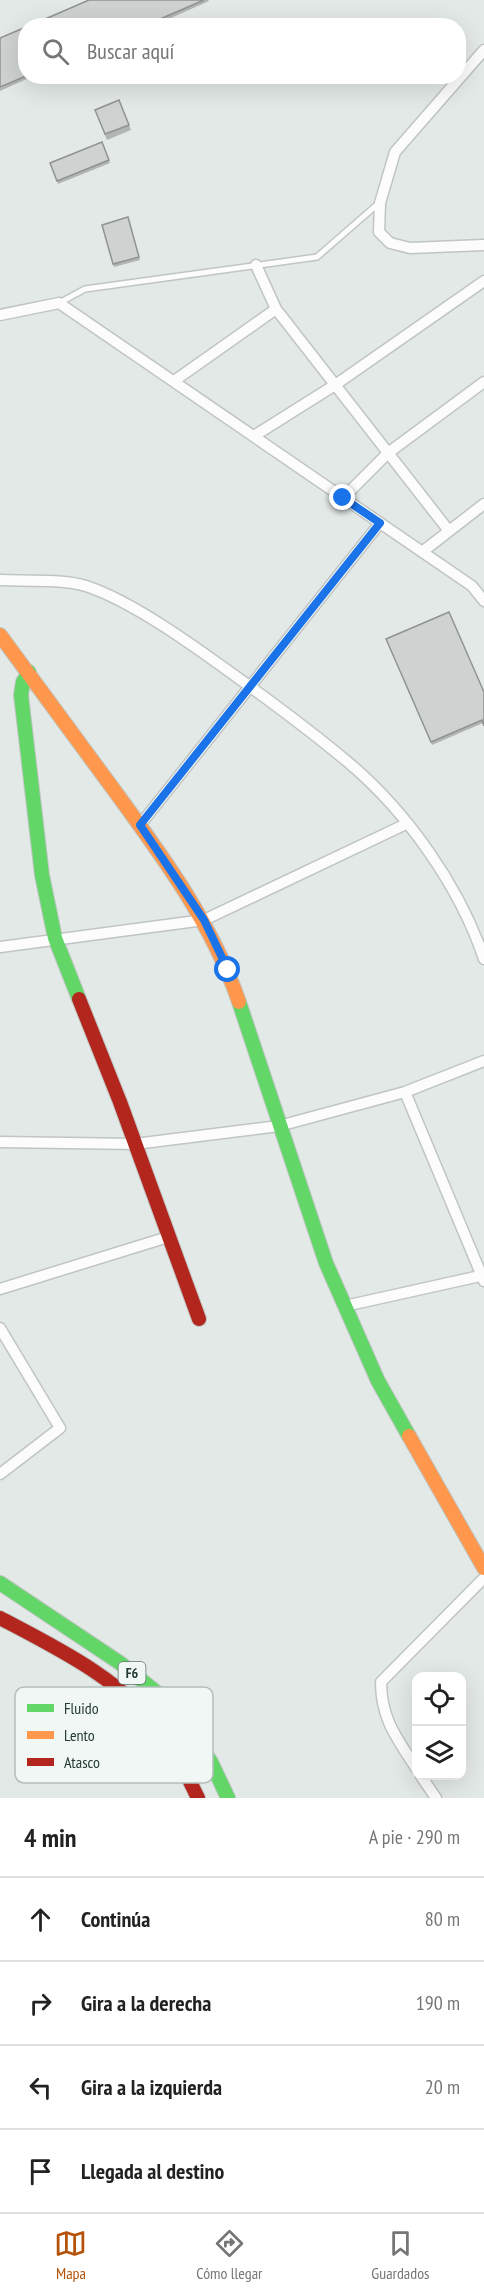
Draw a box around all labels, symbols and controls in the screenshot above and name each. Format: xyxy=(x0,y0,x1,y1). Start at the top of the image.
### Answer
search box xyxy=(18,18,466,84)
icon: search xyxy=(39,35,72,68)
text: Buscar aquí xyxy=(87,37,174,65)
route end xyxy=(329,484,355,510)
route start xyxy=(214,956,240,982)
road number: F6 xyxy=(118,1662,146,1684)
map controls xyxy=(412,1672,466,1780)
button: locate xyxy=(412,1672,466,1726)
legend xyxy=(15,1687,213,1783)
text: Fluido xyxy=(64,1698,99,1718)
text: Lento xyxy=(64,1725,95,1745)
button: layers xyxy=(412,1726,466,1780)
text: Atasco xyxy=(64,1752,100,1772)
text: 4 min xyxy=(24,1821,77,1854)
text: A pie · 290 m xyxy=(369,1824,460,1850)
icon: ahead xyxy=(24,1903,57,1936)
text: Continúa xyxy=(81,1905,150,1933)
text: 80 m xyxy=(425,1906,460,1932)
icon: right xyxy=(24,1987,57,2020)
text: Gira a la derecha xyxy=(81,1989,211,2017)
text: 190 m xyxy=(416,1990,460,2016)
icon: left xyxy=(24,2071,57,2104)
text: Gira a la izquierda xyxy=(81,2073,222,2101)
text: 20 m xyxy=(425,2074,460,2100)
icon: arrive xyxy=(24,2155,57,2188)
text: Llegada al destino xyxy=(81,2157,224,2185)
tab: Mapa xyxy=(54,2227,87,2283)
tab: Cómo llegar xyxy=(196,2227,262,2283)
tab: Guardados xyxy=(371,2227,430,2283)

